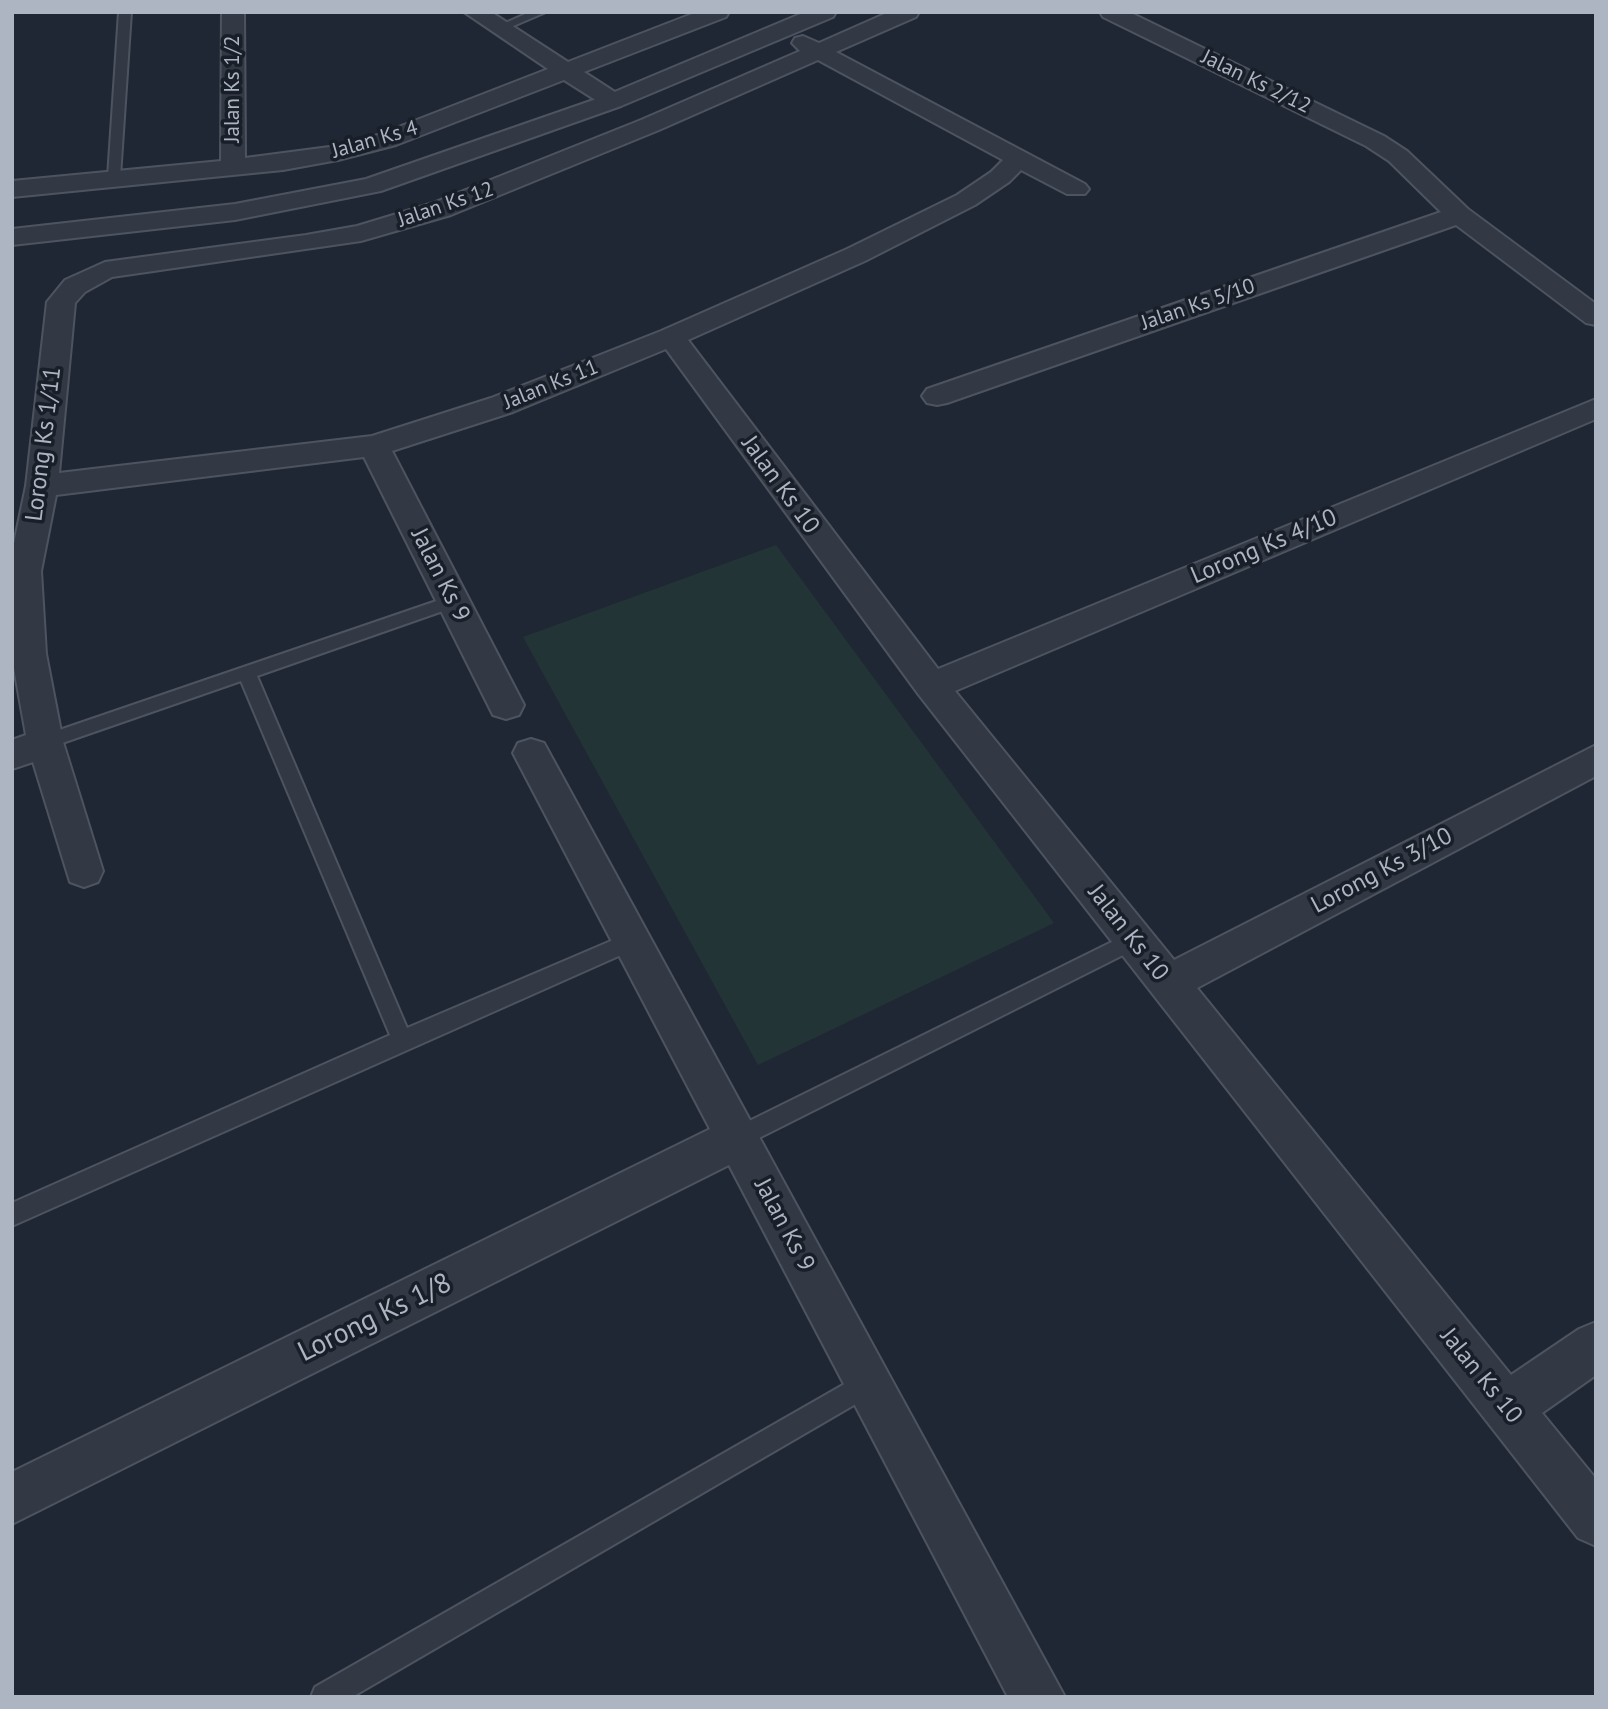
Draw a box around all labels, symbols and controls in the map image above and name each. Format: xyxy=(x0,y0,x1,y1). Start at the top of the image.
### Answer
street label: Jalan Ks 1/2 xyxy=(220,35,246,143)
street label: Jalan Ks 2/12 xyxy=(1197,45,1315,119)
street label: Jalan Ks 4 xyxy=(329,116,421,164)
street label: Jalan Ks 12 xyxy=(395,177,497,233)
street label: Jalan Ks 5/10 xyxy=(1138,274,1258,336)
street label: Jalan Ks 11 xyxy=(500,355,602,415)
street label: Lorong Ks 1/11 xyxy=(20,365,68,523)
street label: Jalan Ks 10 xyxy=(735,430,825,540)
street label: Lorong Ks 4/10 xyxy=(1187,503,1341,591)
street label: Jalan Ks 9 xyxy=(404,524,476,626)
street label: Lorong Ks 3/10 xyxy=(1307,822,1457,920)
street label: Jalan Ks 10 xyxy=(1082,879,1174,987)
street label: Jalan Ks 9 xyxy=(748,1174,820,1276)
street label: Lorong Ks 1/8 xyxy=(293,1266,457,1370)
street label: Jalan Ks 10 xyxy=(1434,1323,1528,1429)

